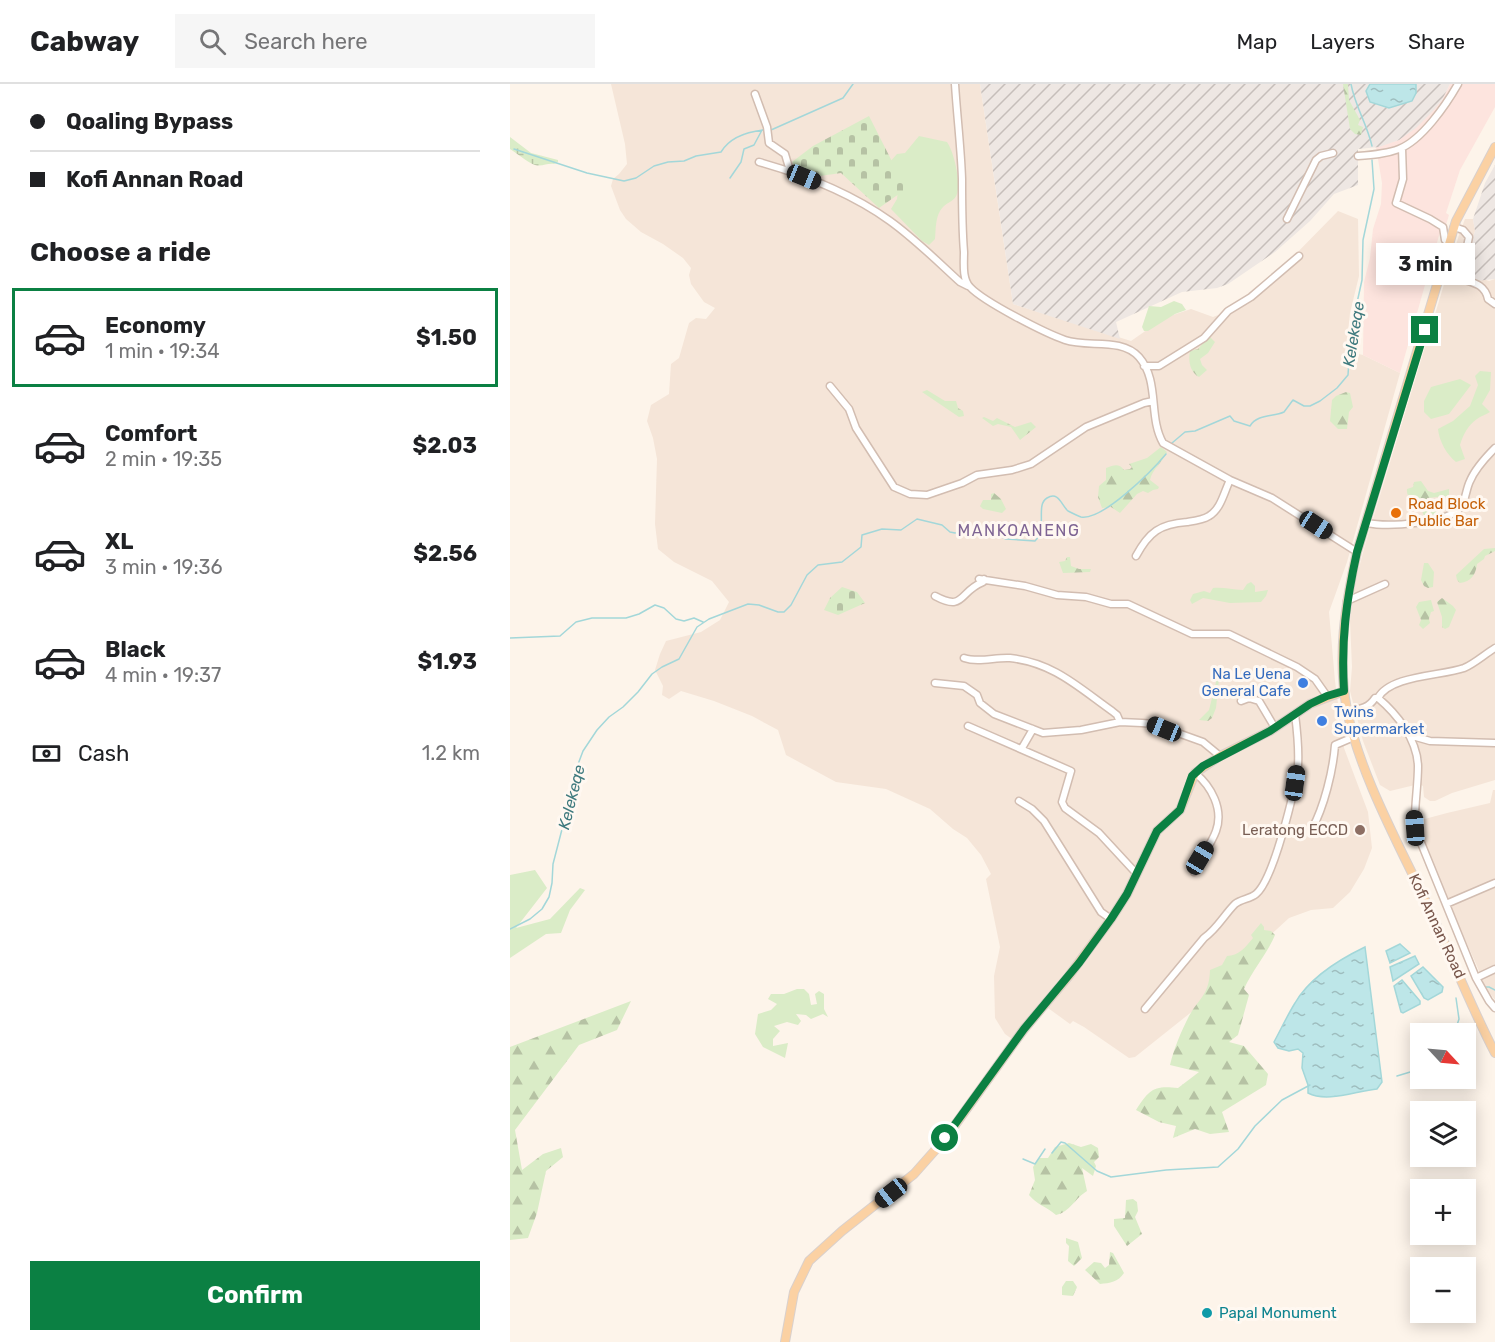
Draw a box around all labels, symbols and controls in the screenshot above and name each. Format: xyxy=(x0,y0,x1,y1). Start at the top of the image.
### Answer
search box xyxy=(175,14,595,68)
text: Cabway xyxy=(30,25,139,58)
icon: search xyxy=(196,25,229,58)
text: Search here xyxy=(244,28,368,55)
text: Map xyxy=(1236,29,1277,54)
text: Layers xyxy=(1310,29,1375,54)
text: Share xyxy=(1408,29,1465,54)
text: Qoaling Bypass xyxy=(66,108,233,135)
car xyxy=(784,162,824,192)
text: Kofi Annan Road xyxy=(66,166,244,193)
text: Choose a ride xyxy=(30,236,211,268)
callout: 3 min xyxy=(1376,243,1474,285)
text: 3 min xyxy=(1398,252,1453,276)
water label: Kelekeqe xyxy=(1339,300,1368,368)
icon: car xyxy=(33,311,87,365)
text: Economy xyxy=(105,312,206,339)
route end xyxy=(1411,316,1438,343)
text: $1.50 xyxy=(416,324,477,351)
text: 1 min · 19:34 xyxy=(105,339,220,363)
icon: car xyxy=(33,419,87,473)
text: Comfort xyxy=(105,420,197,447)
text: $2.03 xyxy=(412,432,477,459)
text: 2 min · 19:35 xyxy=(105,447,222,471)
place label: Road Block Public Bar xyxy=(1408,495,1486,530)
marker: Road Block Public Bar xyxy=(1389,506,1403,520)
car xyxy=(1296,508,1336,542)
district label: MANKOANENG xyxy=(958,521,1080,540)
icon: car xyxy=(33,527,87,581)
text: XL xyxy=(105,528,133,555)
text: $2.56 xyxy=(413,540,477,567)
text: 3 min · 19:36 xyxy=(105,555,223,579)
icon: car xyxy=(33,635,87,689)
text: Black xyxy=(105,636,166,663)
text: $1.93 xyxy=(418,648,477,675)
text: 4 min · 19:37 xyxy=(105,663,221,687)
place label: Na Le Uena General Cafe xyxy=(1201,665,1291,700)
marker: Na Le Uena General Cafe xyxy=(1296,676,1310,690)
place label: Twins Supermarket xyxy=(1334,703,1424,738)
car xyxy=(1144,714,1184,744)
marker: Twins Supermarket xyxy=(1315,714,1329,728)
icon: cash xyxy=(30,737,63,770)
text: Cash xyxy=(78,740,129,767)
text: 1.2 km xyxy=(422,741,480,765)
water label: Kelekeqe xyxy=(554,763,589,831)
car xyxy=(1284,764,1306,802)
car xyxy=(1405,809,1425,847)
place label: Leratong ECCD xyxy=(1242,821,1348,839)
marker: Leratong ECCD xyxy=(1353,823,1367,837)
car xyxy=(1183,838,1217,878)
street label: Kofi Annan Road xyxy=(1405,871,1469,981)
north arrow xyxy=(1410,1023,1476,1089)
map controls xyxy=(1410,1023,1476,1323)
button: layers xyxy=(1410,1101,1476,1167)
route start xyxy=(931,1124,958,1151)
car xyxy=(871,1175,911,1211)
button: + xyxy=(1410,1179,1476,1245)
button: − xyxy=(1410,1257,1476,1323)
button: Confirm xyxy=(30,1261,480,1330)
place label: Papal Monument xyxy=(1219,1304,1337,1322)
marker: Papal Monument xyxy=(1200,1306,1214,1320)

